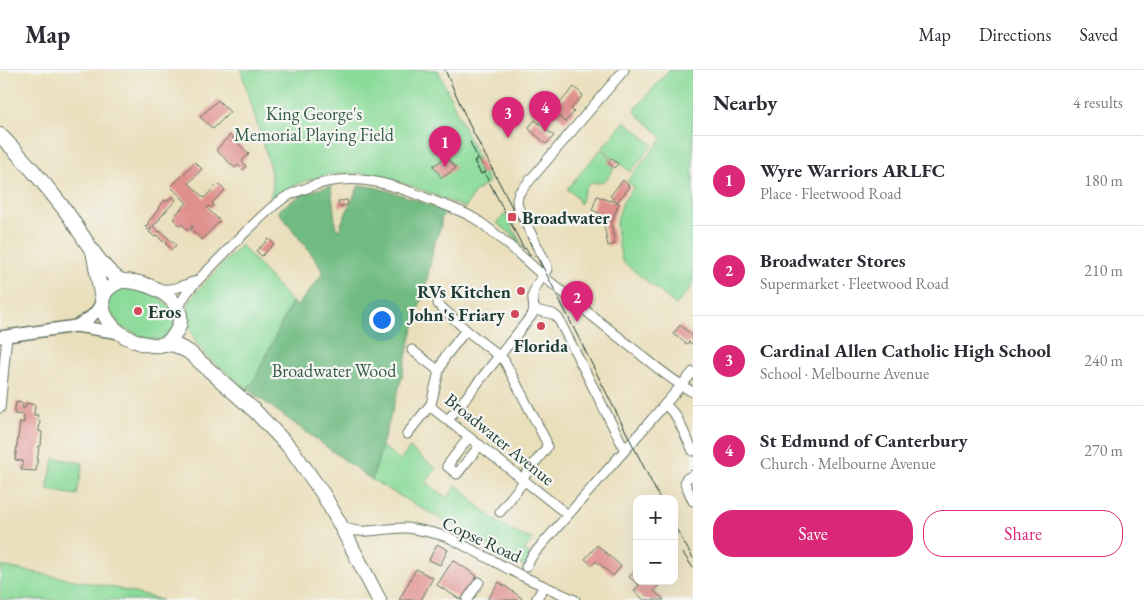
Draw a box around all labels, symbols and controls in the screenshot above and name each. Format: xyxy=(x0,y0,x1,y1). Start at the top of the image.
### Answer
text: Map xyxy=(25,19,70,50)
text: Map xyxy=(919,23,951,46)
text: Directions xyxy=(979,23,1051,46)
text: Saved xyxy=(1079,23,1118,46)
text: Nearby xyxy=(713,89,777,116)
pin: 4 xyxy=(529,91,561,132)
text: 4 results xyxy=(1073,92,1123,113)
pin: 3 xyxy=(492,97,524,138)
park label: King George's Memorial Playing Field xyxy=(234,102,395,146)
pin: 1 xyxy=(429,126,461,167)
text: Wyre Warriors ARLFC xyxy=(760,158,945,183)
text: 1 xyxy=(725,170,733,191)
text: 180 m xyxy=(1084,170,1123,191)
text: Place · Fleetwood Road xyxy=(760,183,902,204)
place label: Broadwater xyxy=(522,206,610,229)
marker: Broadwater xyxy=(506,211,518,223)
text: Broadwater Stores xyxy=(760,248,906,273)
text: 2 xyxy=(725,260,733,281)
text: 210 m xyxy=(1084,260,1123,281)
text: Supermarket · Fleetwood Road xyxy=(760,273,949,294)
place label: RVs Kitchen xyxy=(417,280,511,303)
pin: 2 xyxy=(561,281,593,322)
marker: RVs Kitchen xyxy=(515,285,527,297)
place label: Eros xyxy=(148,300,181,323)
place label: John's Friary xyxy=(406,303,505,326)
marker: Eros xyxy=(132,305,144,317)
your location xyxy=(369,307,395,333)
marker: John's Friary xyxy=(509,308,521,320)
marker: Florida xyxy=(535,320,547,332)
place label: Florida xyxy=(514,334,568,357)
text: Cardinal Allen Catholic High School xyxy=(760,338,1051,363)
text: 3 xyxy=(725,350,733,371)
text: 240 m xyxy=(1084,350,1123,371)
park label: Broadwater Wood xyxy=(272,359,397,382)
text: School · Melbourne Avenue xyxy=(760,363,929,384)
street label: Broadwater Avenue xyxy=(440,388,560,490)
text: St Edmund of Canterbury xyxy=(760,428,968,453)
text: 4 xyxy=(725,440,733,461)
text: 270 m xyxy=(1084,440,1123,461)
text: Church · Melbourne Avenue xyxy=(760,453,936,474)
map controls xyxy=(633,495,678,585)
button: + xyxy=(633,495,678,540)
button: Save xyxy=(713,510,913,557)
button: Share xyxy=(923,510,1123,557)
street label: Copse Road xyxy=(439,511,526,568)
button: − xyxy=(633,540,678,585)

